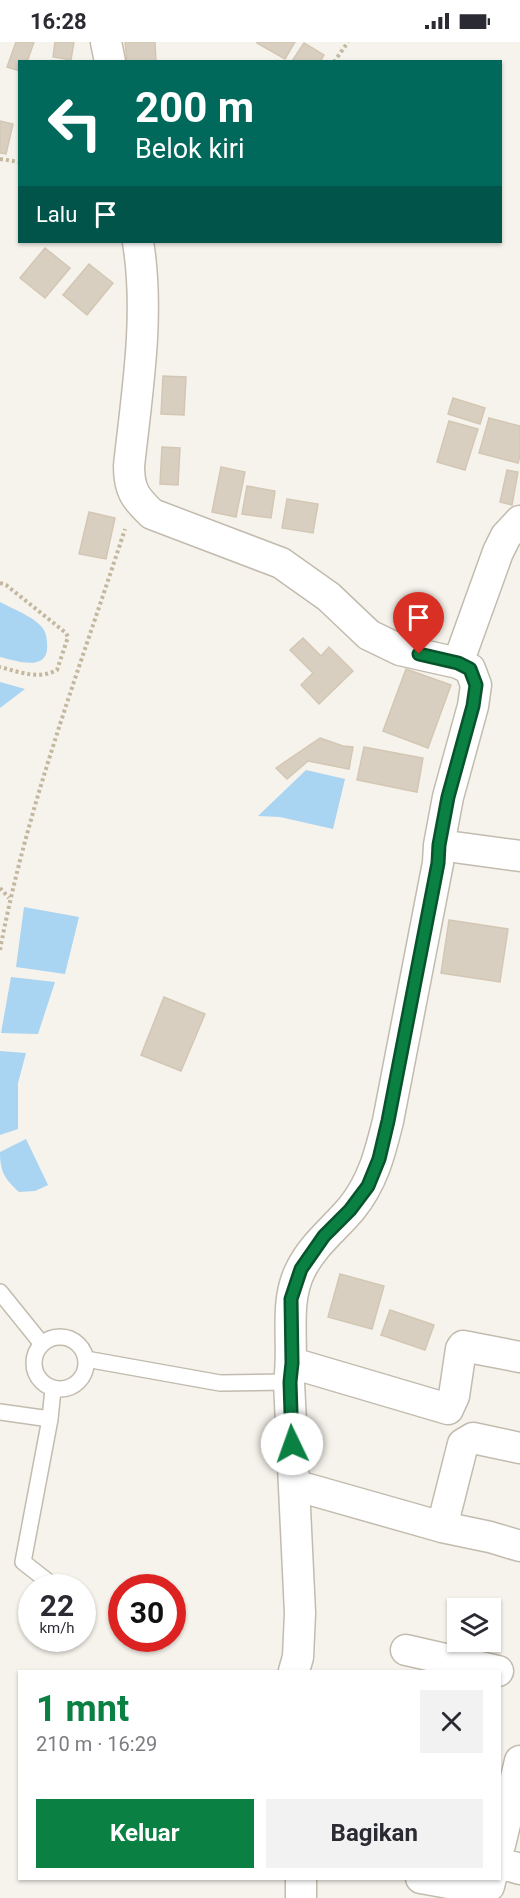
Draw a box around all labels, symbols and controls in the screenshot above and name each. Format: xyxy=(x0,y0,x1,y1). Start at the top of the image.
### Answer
text: 16:28 xyxy=(30,9,87,34)
text: 200 m xyxy=(135,83,254,132)
icon: left xyxy=(36,84,114,162)
text: Belok kiri xyxy=(135,133,244,165)
icon: arrive xyxy=(89,198,122,231)
text: Lalu xyxy=(36,202,77,227)
pin xyxy=(393,592,444,654)
icon: arrive xyxy=(402,601,435,634)
position arrow xyxy=(260,1412,324,1476)
speed limit sign: 30 xyxy=(108,1574,186,1652)
text: 22 xyxy=(40,1588,74,1623)
map controls xyxy=(447,1598,501,1652)
button: layers xyxy=(447,1598,501,1652)
text: km/h xyxy=(39,1619,75,1637)
text: 1 mnt xyxy=(36,1688,129,1730)
button: close xyxy=(420,1690,483,1753)
text: 210 m · 16:29 xyxy=(36,1732,157,1756)
button: Keluar xyxy=(36,1799,254,1868)
button: Bagikan xyxy=(266,1799,483,1868)

